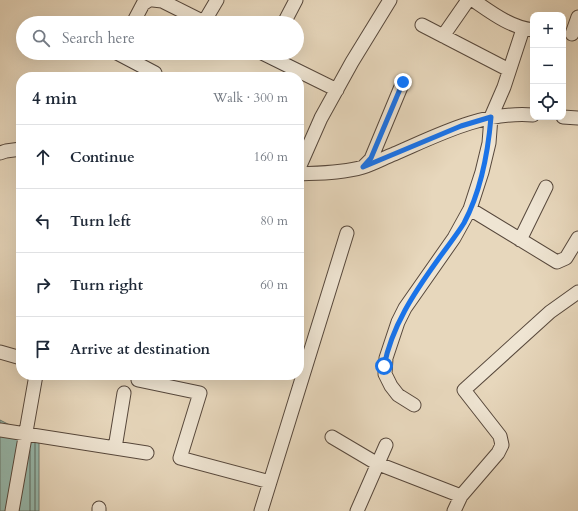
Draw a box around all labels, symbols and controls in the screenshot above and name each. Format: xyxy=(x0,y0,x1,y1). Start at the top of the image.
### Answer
map controls xyxy=(530,12,566,120)
button: + xyxy=(530,12,566,48)
search box xyxy=(16,16,304,60)
icon: search xyxy=(30,27,52,49)
text: Search here xyxy=(62,28,135,48)
button: − xyxy=(530,48,566,84)
route end xyxy=(394,73,412,91)
button: locate xyxy=(530,84,566,120)
text: 4 min xyxy=(32,87,77,110)
text: Walk · 300 m xyxy=(213,89,288,107)
icon: ahead xyxy=(32,146,54,168)
text: Continue xyxy=(70,147,135,167)
text: 160 m xyxy=(254,148,288,166)
icon: left xyxy=(32,210,54,232)
text: Turn left xyxy=(70,211,131,231)
text: 80 m xyxy=(260,212,288,230)
icon: right xyxy=(32,274,54,296)
text: Turn right xyxy=(70,275,143,295)
text: 60 m xyxy=(260,276,288,294)
icon: arrive xyxy=(32,338,54,360)
text: Arrive at destination xyxy=(70,339,210,359)
route start xyxy=(375,357,393,375)

